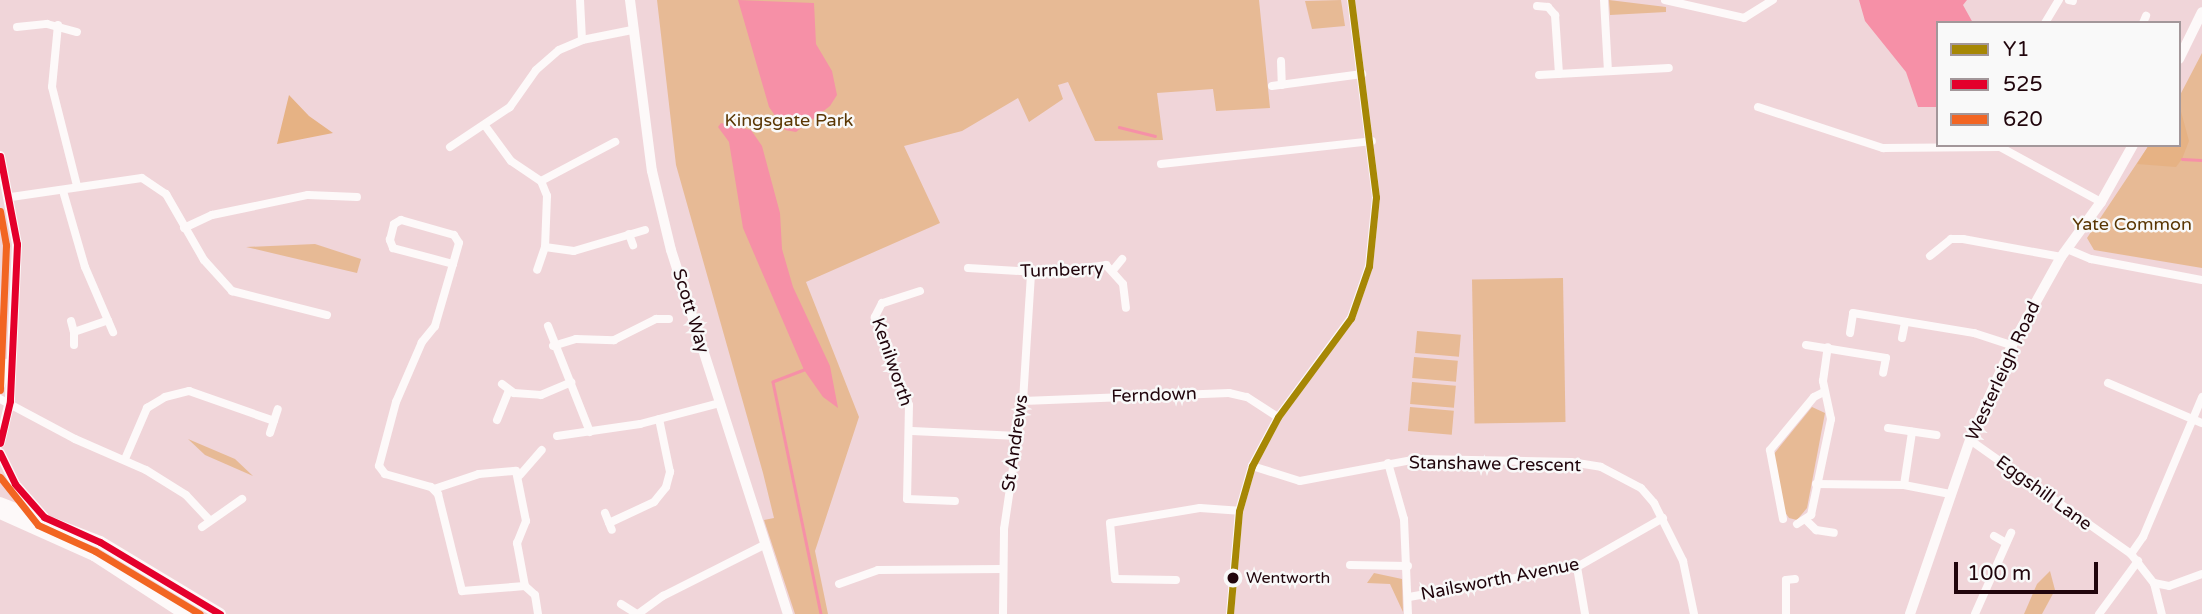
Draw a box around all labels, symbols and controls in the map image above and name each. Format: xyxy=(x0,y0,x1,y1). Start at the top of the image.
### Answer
legend xyxy=(1936,21,2181,147)
text: Y1 xyxy=(2003,37,2030,62)
text: 525 xyxy=(2003,72,2043,97)
text: 620 xyxy=(2003,107,2043,132)
park label: Kingsgate Park xyxy=(725,109,853,131)
park label: Yate Common xyxy=(2072,213,2192,235)
street label: Turnberry xyxy=(1020,258,1104,282)
street label: Scott Way xyxy=(668,266,714,356)
street label: Westerleigh Road xyxy=(1961,298,2045,444)
street label: Kenilworth xyxy=(867,315,917,409)
street label: Ferndown xyxy=(1111,383,1197,407)
street label: St Andrews xyxy=(998,393,1032,493)
street label: Eggshill Lane xyxy=(1992,451,2096,535)
street label: Stanshawe Crescent xyxy=(1409,452,1581,476)
scale bar xyxy=(1957,548,2100,592)
street label: Nailsworth Avenue xyxy=(1419,553,1581,605)
text: 100 m xyxy=(1967,561,2031,586)
place label: Wentworth xyxy=(1246,568,1330,588)
marker: Wentworth xyxy=(1226,571,1240,585)

